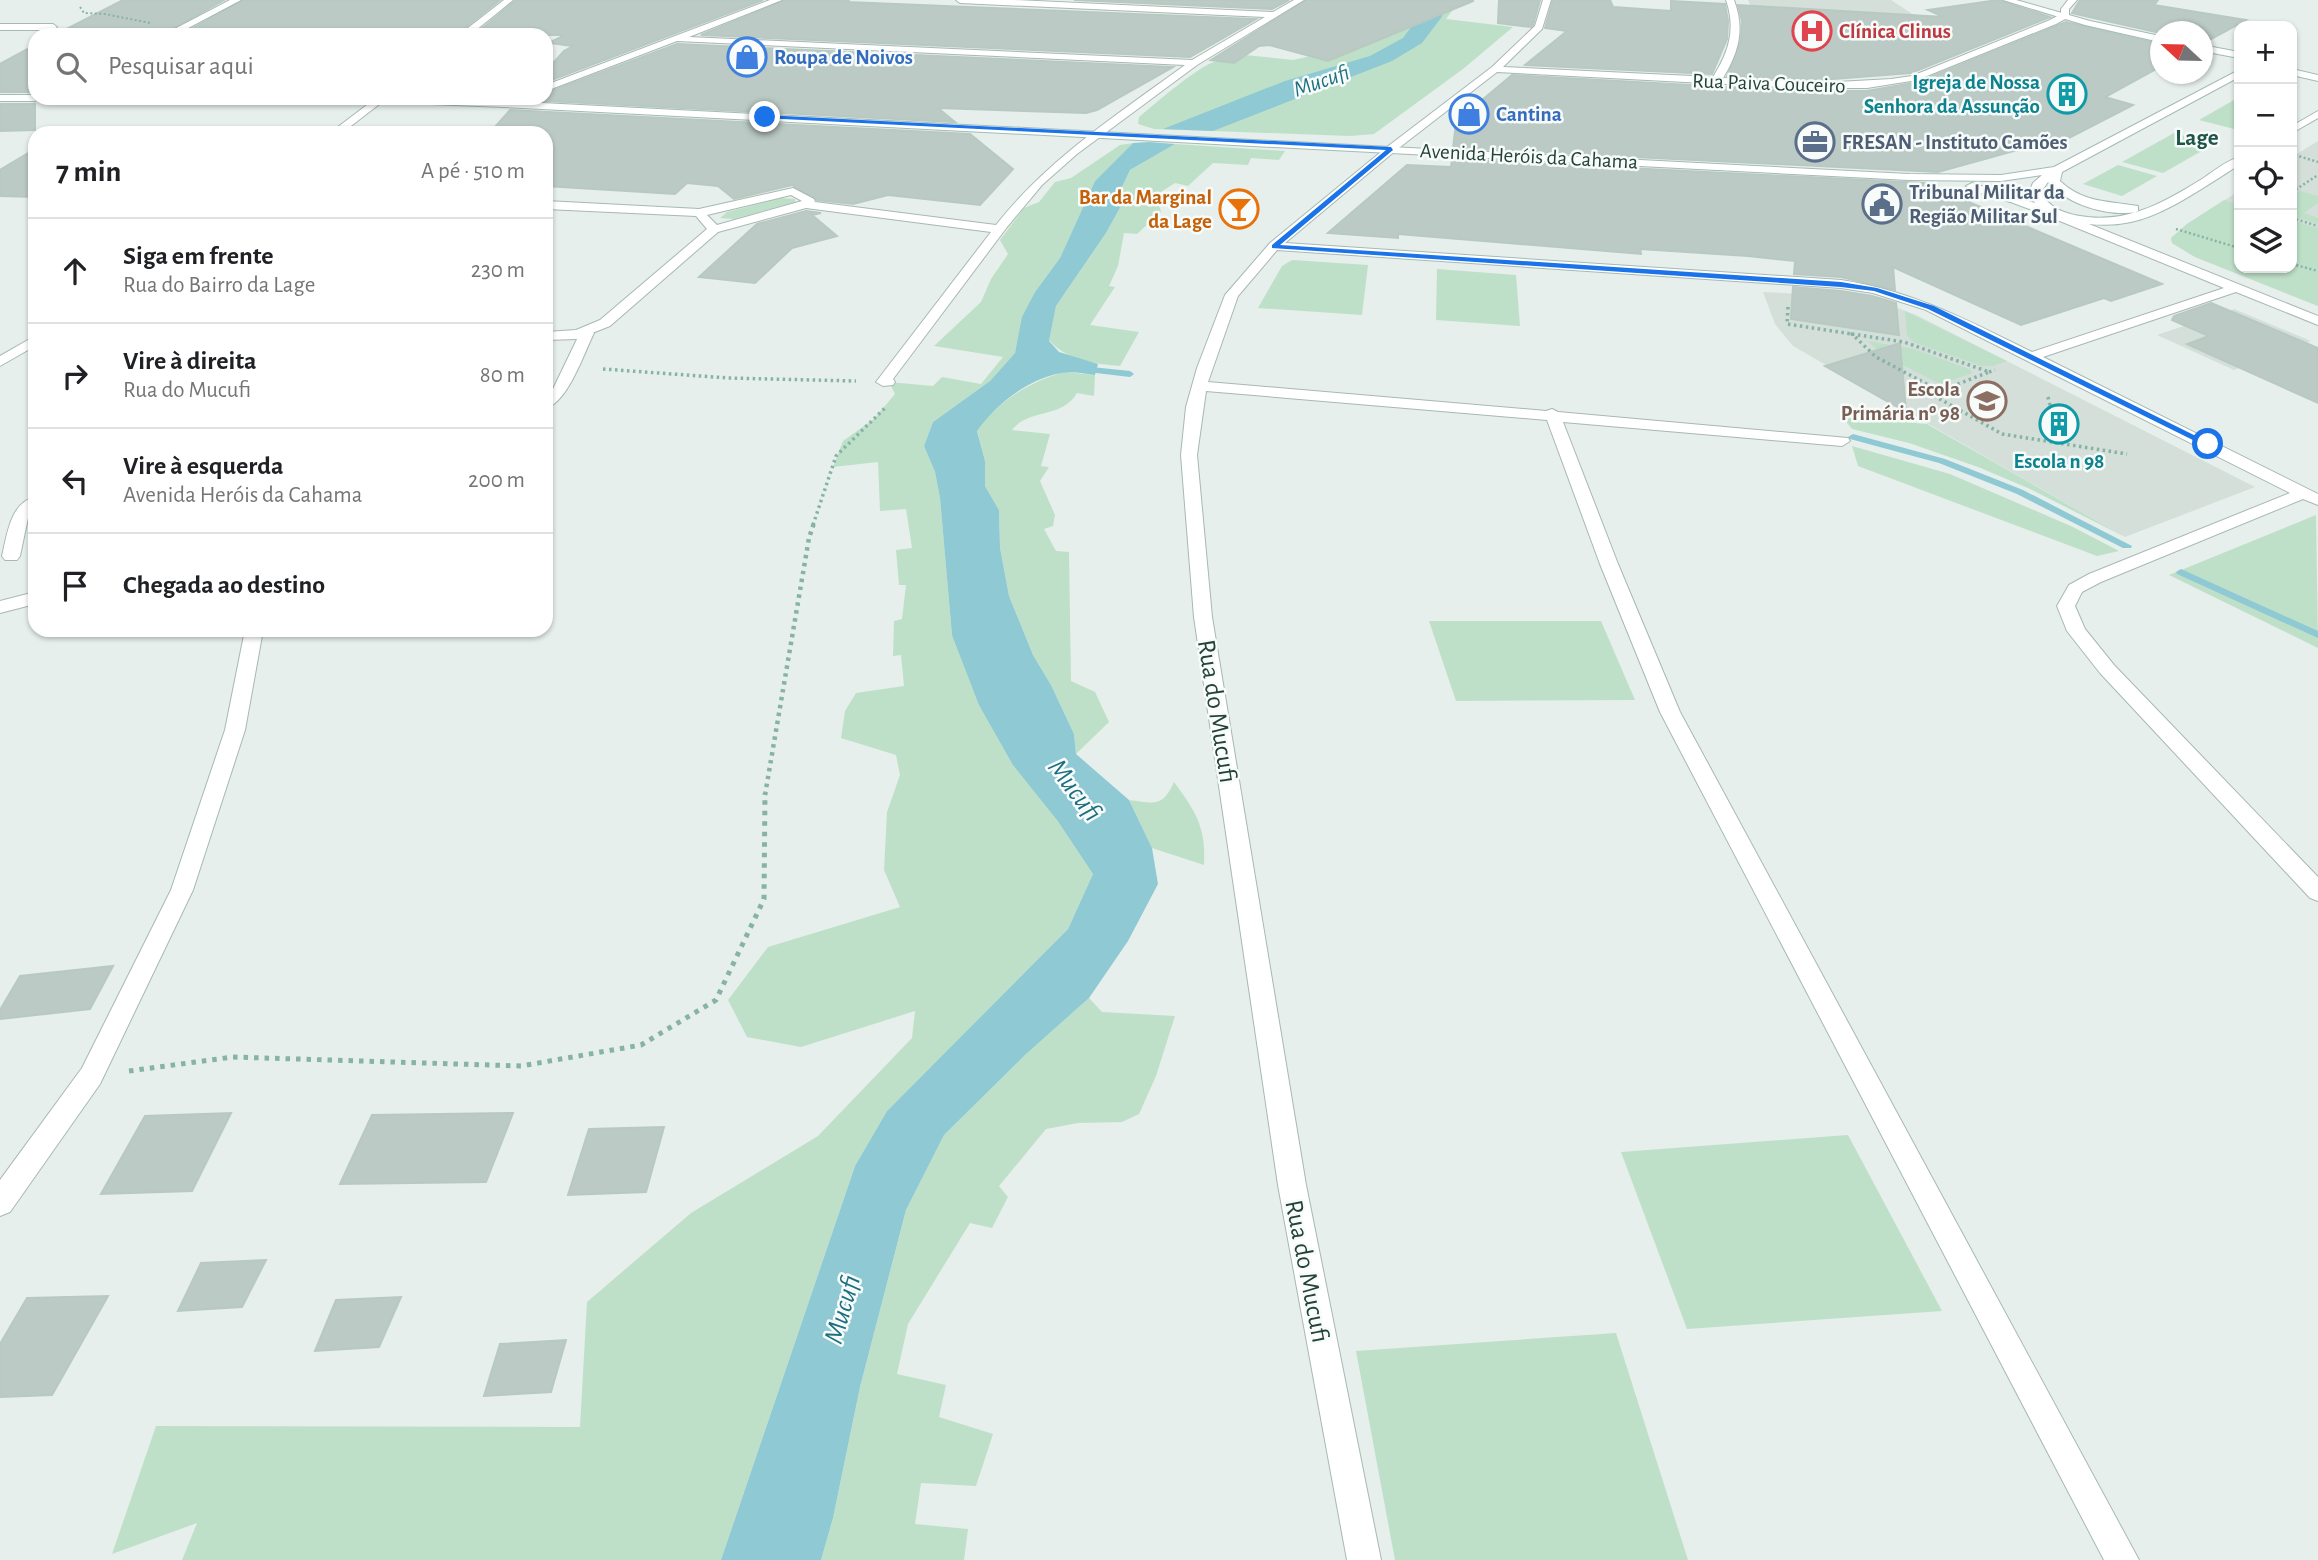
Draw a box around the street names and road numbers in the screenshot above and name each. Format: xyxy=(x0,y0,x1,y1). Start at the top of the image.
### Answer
street label: Rua Paiva Couceiro xyxy=(1692,70,1846,97)
street label: Avenida Heróis da Cahama xyxy=(1419,140,1639,173)
street label: Rua do Mucufi xyxy=(1193,638,1241,785)
street label: Rua do Mucufi xyxy=(1280,1198,1334,1345)

